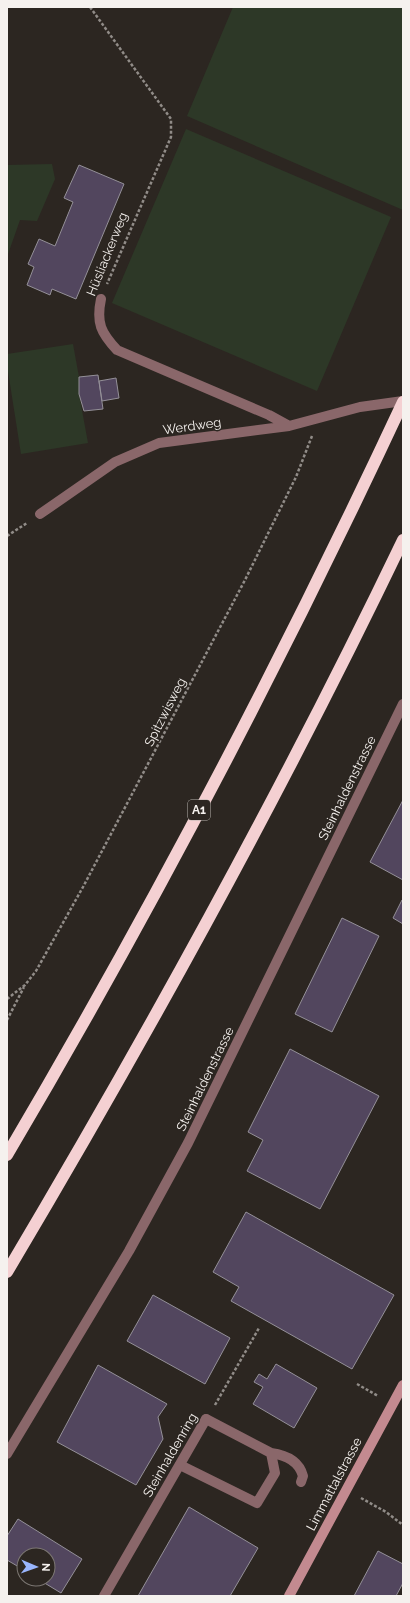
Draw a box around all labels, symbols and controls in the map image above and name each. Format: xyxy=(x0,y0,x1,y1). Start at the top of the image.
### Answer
street label: Hüsliackerweg xyxy=(83,210,131,298)
street label: Werdweg xyxy=(162,414,222,438)
street label: Spitzwisweg xyxy=(141,675,189,749)
street label: Steinhaldenstrasse xyxy=(315,733,379,843)
road number: A1 xyxy=(188,800,210,820)
street label: Steinhaldenstrasse xyxy=(173,1024,237,1134)
street label: Steinhaldenring xyxy=(140,1410,200,1500)
street label: Limmattalstrasse xyxy=(303,1435,365,1533)
north arrow xyxy=(16,1547,56,1587)
text: N xyxy=(39,1563,52,1572)

